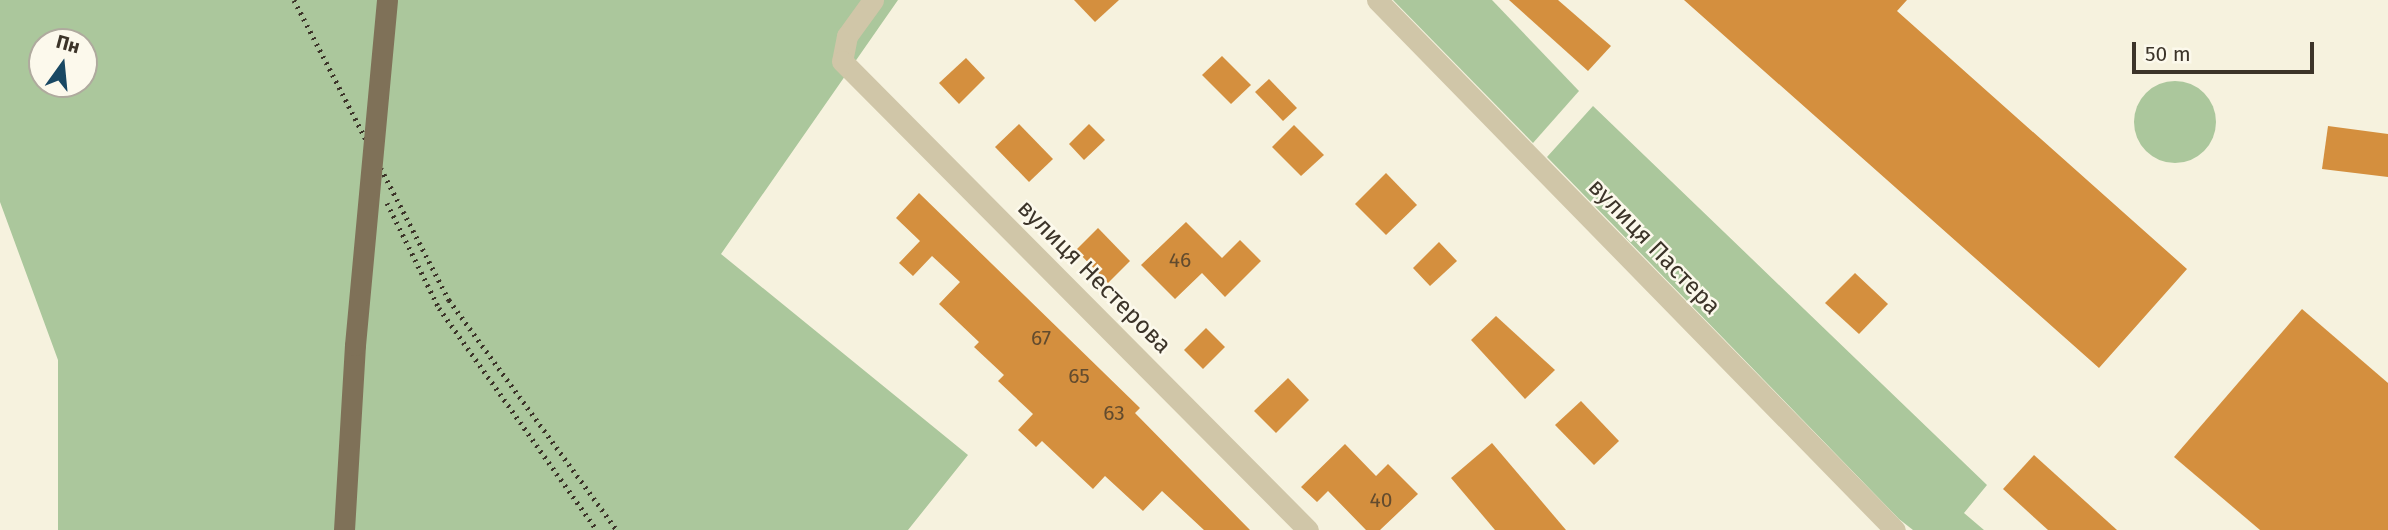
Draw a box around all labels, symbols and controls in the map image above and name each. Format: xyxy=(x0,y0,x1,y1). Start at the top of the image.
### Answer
north arrow xyxy=(28,28,98,98)
scale bar xyxy=(2136,28,2318,72)
text: Пн xyxy=(54,30,82,58)
text: 50 m xyxy=(2145,41,2191,67)
street label: вулиця Пастера xyxy=(1582,173,1726,321)
street label: вулиця Нестерова xyxy=(1011,194,1177,360)
house number: 46 xyxy=(1169,247,1191,273)
house number: 67 xyxy=(1031,325,1051,351)
house number: 65 xyxy=(1068,363,1090,389)
house number: 63 xyxy=(1103,400,1125,426)
house number: 40 xyxy=(1370,487,1392,513)

